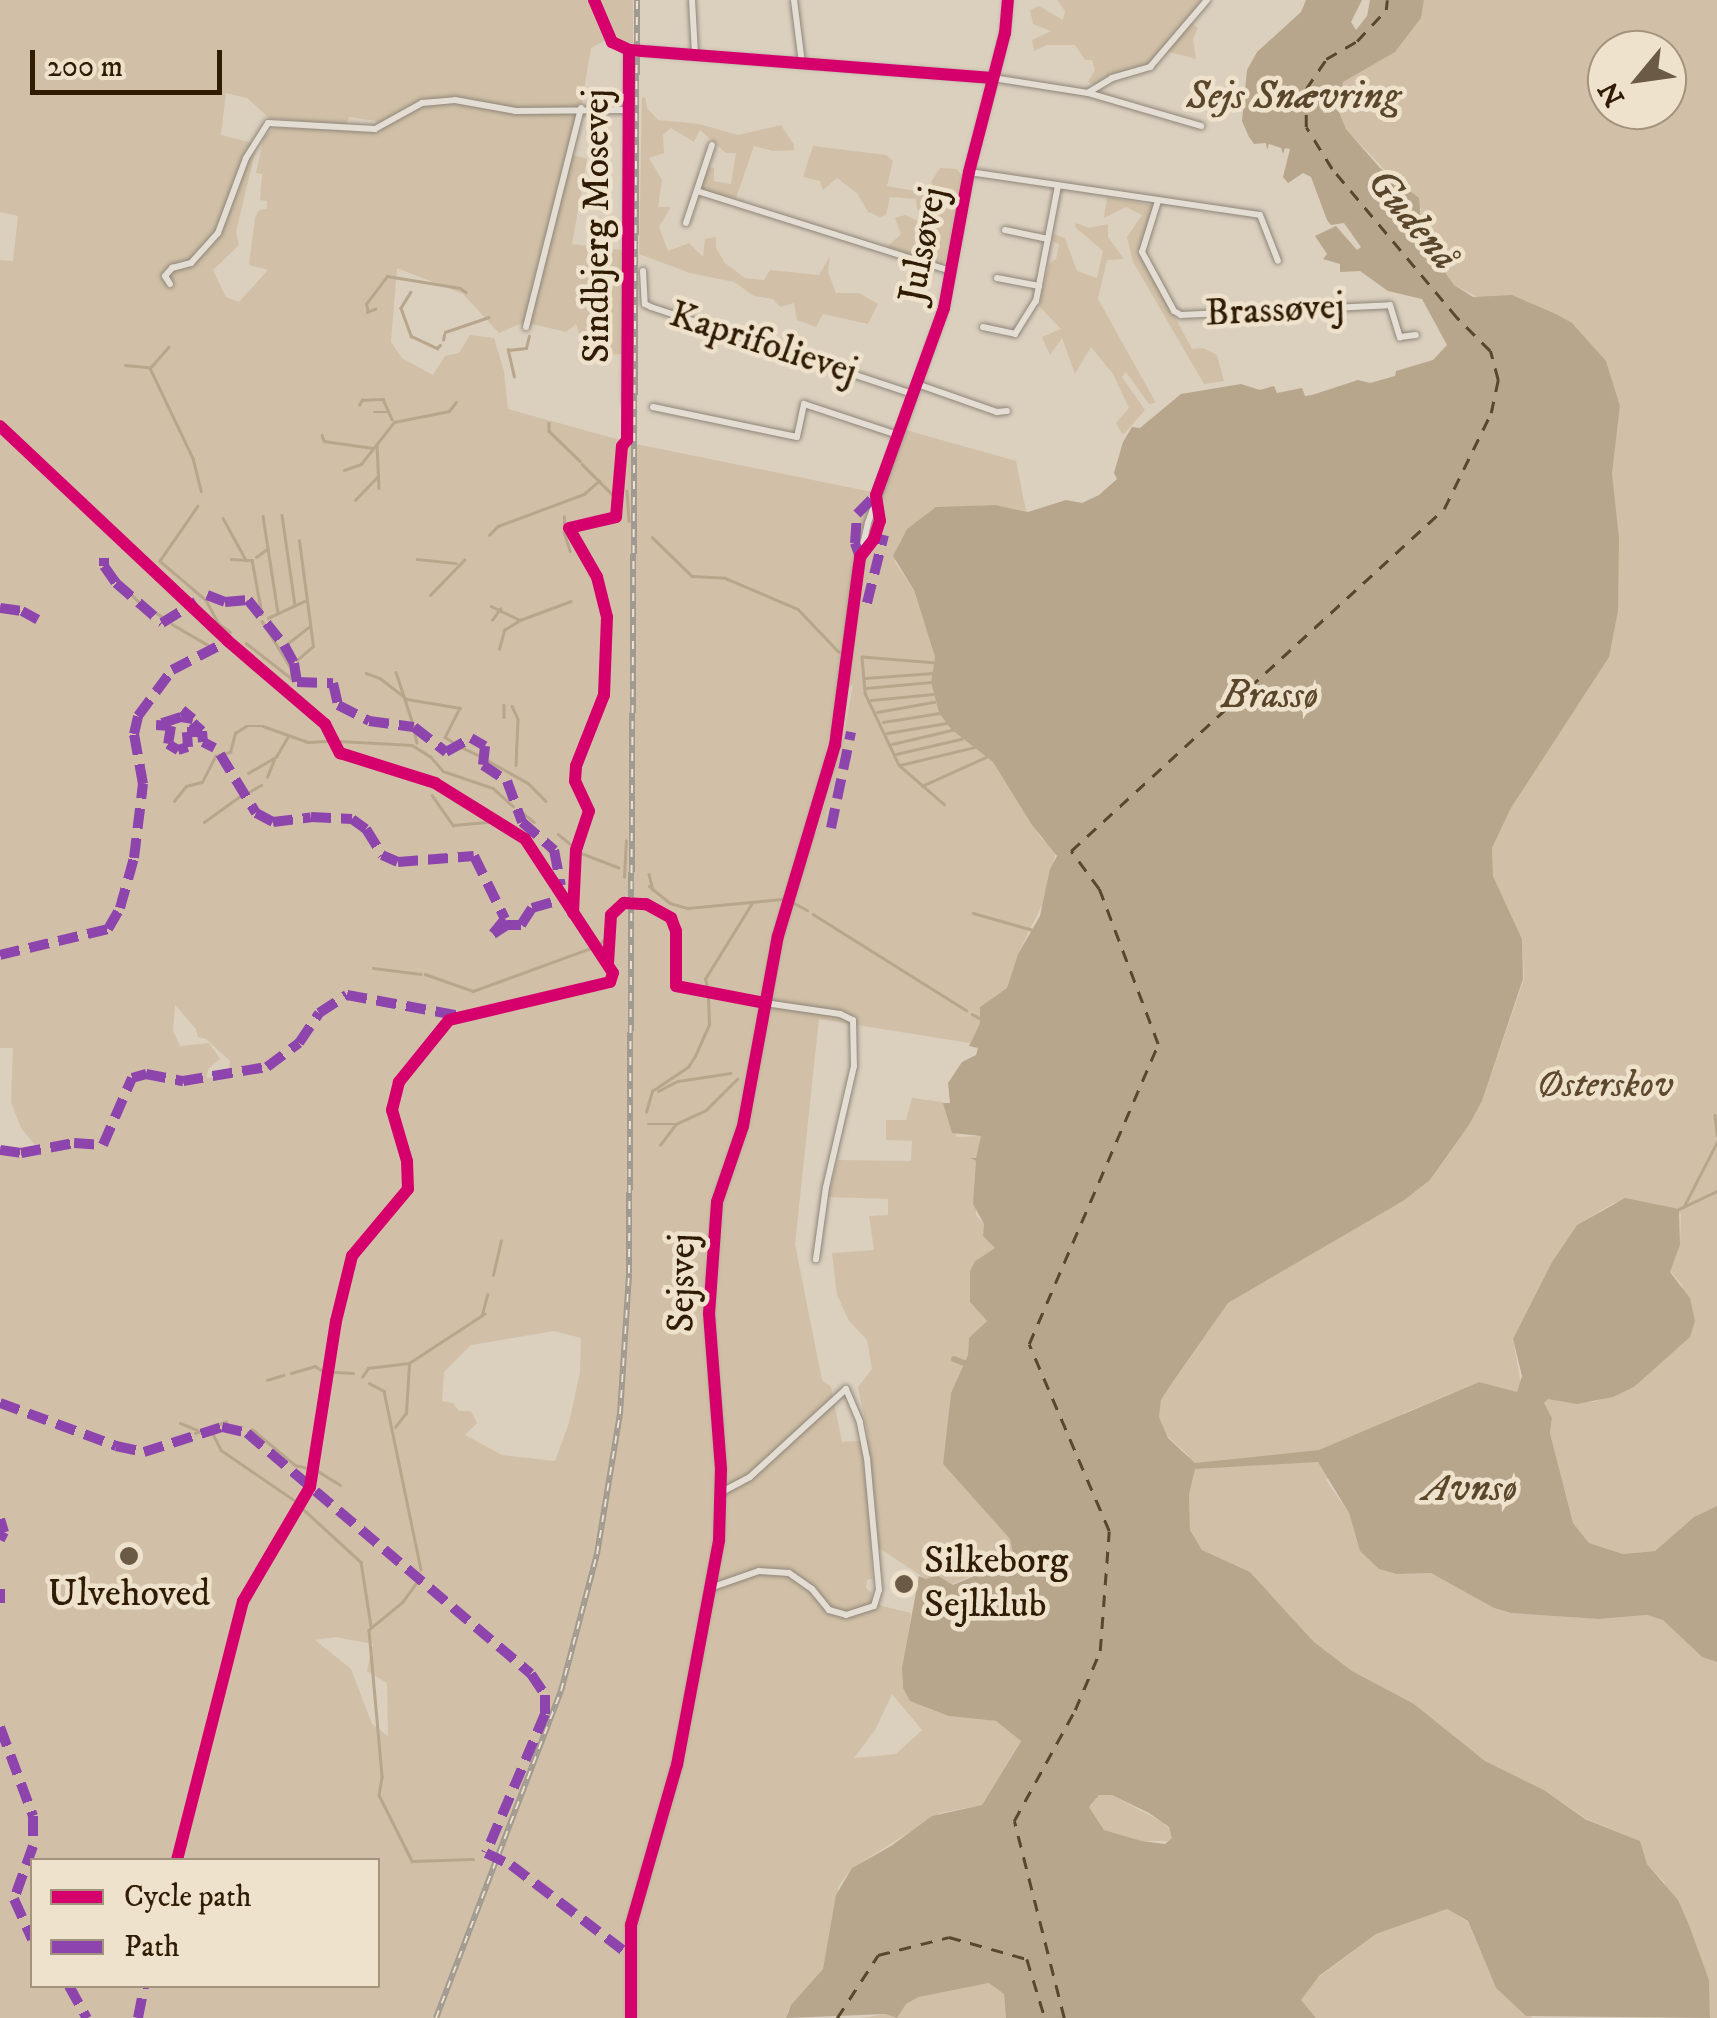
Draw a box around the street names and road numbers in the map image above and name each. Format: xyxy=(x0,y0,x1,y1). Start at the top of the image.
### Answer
street label: Sindbjerg Mosevej xyxy=(575,89,621,363)
street label: Julsøvej xyxy=(890,183,958,307)
street label: Brassøvej xyxy=(1204,285,1346,337)
street label: Kaprifolievej xyxy=(664,292,862,396)
street label: Sejsvej xyxy=(659,1233,707,1333)

